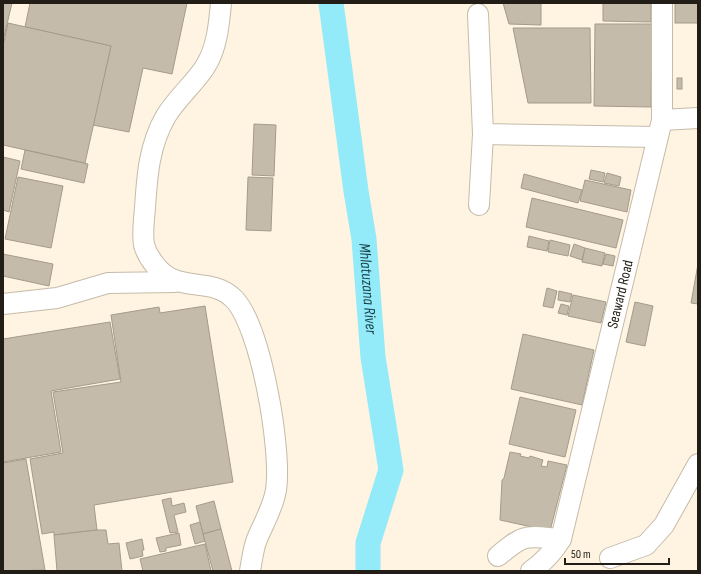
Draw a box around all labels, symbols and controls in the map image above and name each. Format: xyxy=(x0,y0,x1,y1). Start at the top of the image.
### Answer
water label: Mhlatuzana River xyxy=(355,242,381,335)
street label: Seaward Road xyxy=(603,258,637,330)
scale bar xyxy=(565,540,669,566)
text: 50 m xyxy=(571,547,591,562)

